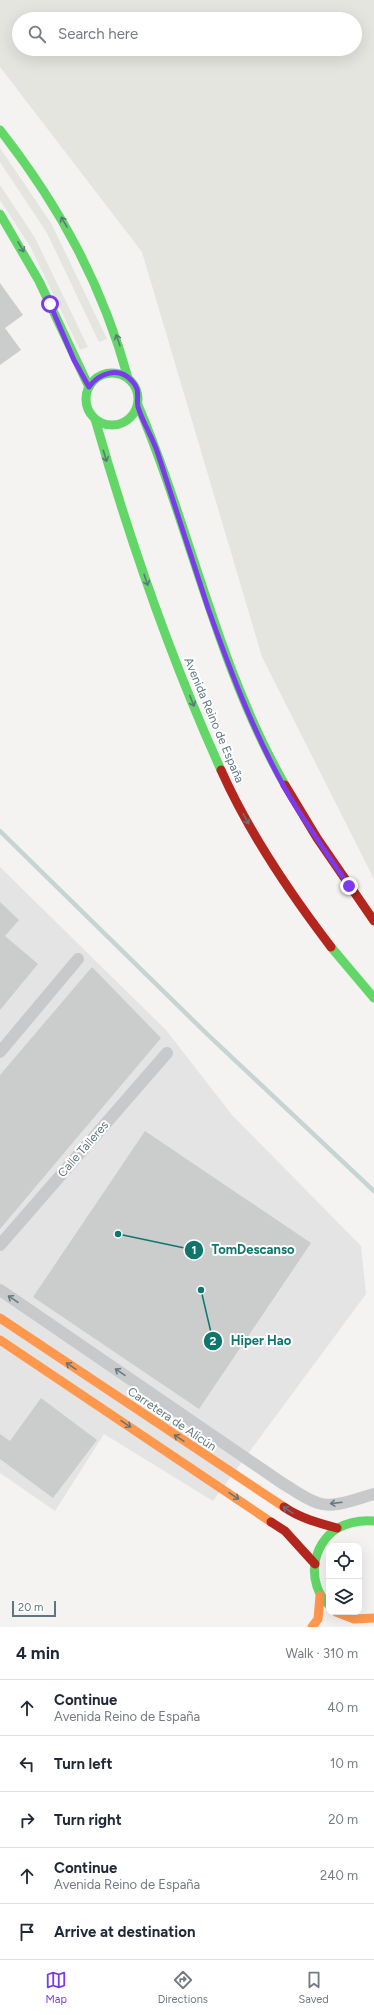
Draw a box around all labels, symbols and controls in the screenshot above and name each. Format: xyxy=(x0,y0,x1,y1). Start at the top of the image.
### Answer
search box xyxy=(12,12,362,56)
icon: search xyxy=(26,23,48,45)
text: Search here xyxy=(58,25,138,43)
one-way arrow xyxy=(59,216,67,228)
one-way arrow xyxy=(17,240,25,252)
route start xyxy=(41,295,59,313)
one-way arrow xyxy=(114,334,122,346)
one-way arrow xyxy=(102,450,110,462)
one-way arrow xyxy=(143,573,150,586)
street label: Avenida Reino de España xyxy=(181,655,247,785)
one-way arrow xyxy=(188,695,196,707)
one-way arrow xyxy=(243,813,250,825)
route end xyxy=(340,877,358,895)
street label: Calle Talleres xyxy=(55,1118,111,1180)
callout: TomDescanso xyxy=(184,1237,303,1262)
text: TomDescanso xyxy=(211,1242,295,1257)
text: 1 xyxy=(191,1243,197,1257)
one-way arrow xyxy=(7,1295,18,1303)
callout: Hiper Hao xyxy=(203,1328,299,1353)
text: Hiper Hao xyxy=(231,1333,292,1348)
text: 2 xyxy=(210,1334,217,1348)
one-way arrow xyxy=(66,1362,77,1370)
one-way arrow xyxy=(115,1368,126,1376)
street label: Carretera de Alicún xyxy=(125,1384,219,1454)
one-way arrow xyxy=(120,1420,131,1428)
one-way arrow xyxy=(174,1434,185,1442)
one-way arrow xyxy=(228,1492,239,1501)
one-way arrow xyxy=(330,1499,343,1507)
one-way arrow xyxy=(282,1506,293,1514)
map controls xyxy=(326,1543,362,1615)
button: locate xyxy=(326,1543,362,1579)
button: layers xyxy=(326,1579,362,1615)
scale bar xyxy=(12,1599,56,1618)
text: 20 m xyxy=(18,1601,43,1614)
text: 4 min xyxy=(16,1643,60,1663)
text: Walk · 310 m xyxy=(285,1646,358,1661)
text: Continue xyxy=(54,1691,117,1709)
icon: ahead xyxy=(16,1697,38,1719)
text: 40 m xyxy=(327,1700,358,1715)
text: Avenida Reino de España xyxy=(54,1709,200,1724)
icon: left xyxy=(16,1753,38,1775)
text: Turn left xyxy=(54,1755,112,1773)
text: 10 m xyxy=(330,1756,358,1771)
icon: right xyxy=(16,1809,38,1831)
text: Turn right xyxy=(54,1811,122,1829)
text: 20 m xyxy=(328,1812,358,1827)
text: Continue xyxy=(54,1859,117,1877)
icon: ahead xyxy=(16,1865,38,1887)
text: 240 m xyxy=(320,1868,358,1883)
text: Avenida Reino de España xyxy=(54,1877,200,1892)
icon: arrive xyxy=(16,1921,38,1943)
text: Arrive at destination xyxy=(54,1923,195,1941)
tab: Map xyxy=(45,1969,67,2006)
tab: Directions xyxy=(158,1969,208,2006)
tab: Saved xyxy=(298,1969,329,2006)

